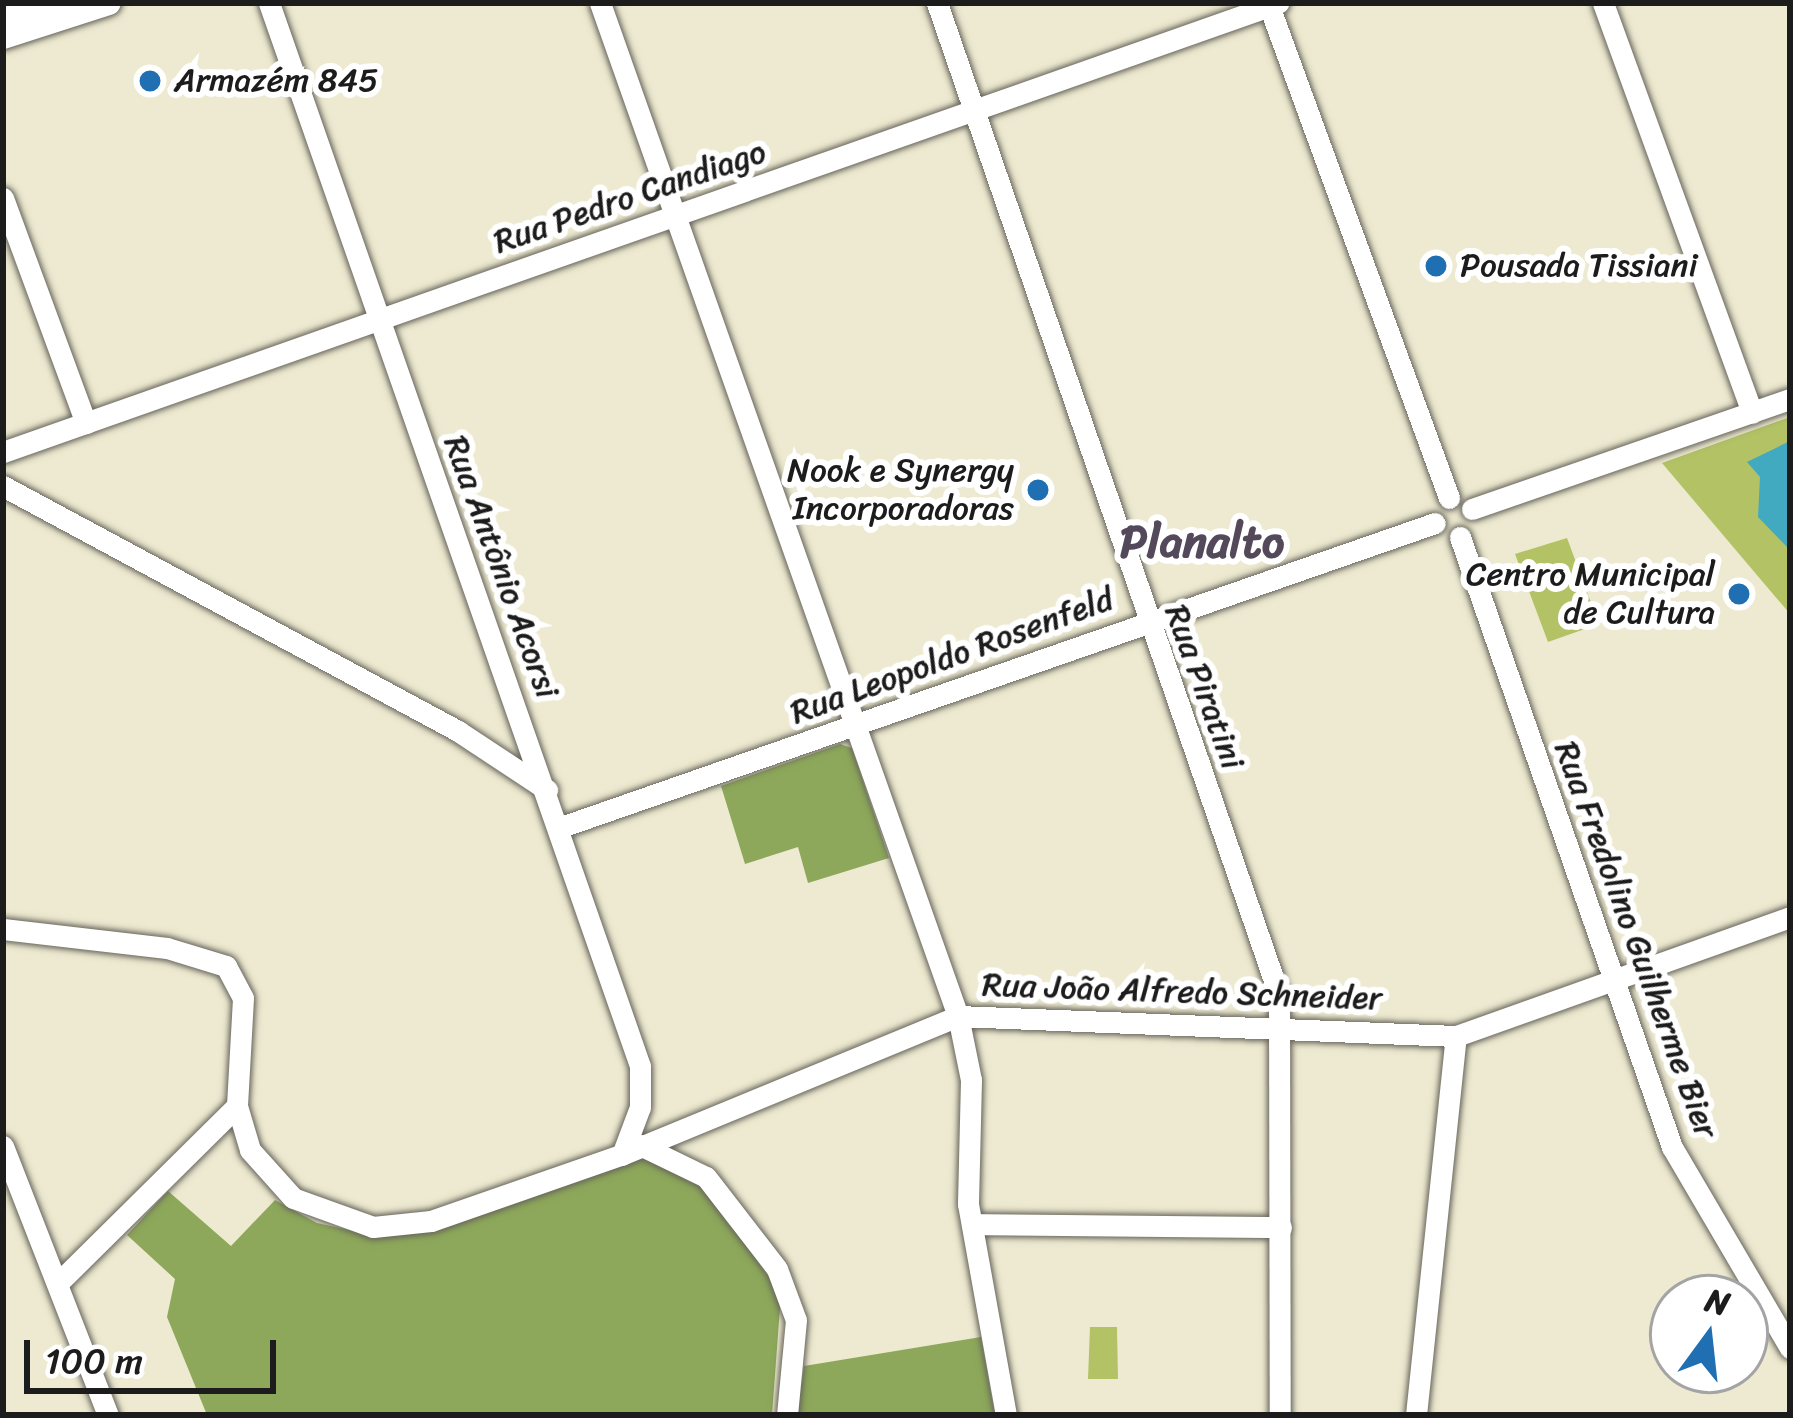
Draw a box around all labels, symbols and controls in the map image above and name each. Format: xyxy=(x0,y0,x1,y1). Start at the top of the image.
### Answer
place label: Armazém 845 xyxy=(174,61,378,101)
marker: Armazém 845 xyxy=(137,68,163,94)
street label: Rua Pedro Candiago xyxy=(488,131,772,263)
place label: Pousada Tissiani xyxy=(1460,246,1699,286)
marker: Pousada Tissiani xyxy=(1423,253,1449,279)
street label: Rua Antônio Acorsi xyxy=(435,430,567,704)
place label: Nook e Synergy Incorporadoras xyxy=(786,451,1014,529)
marker: Nook e Synergy Incorporadoras xyxy=(1025,477,1051,503)
district label: Planalto xyxy=(1120,516,1284,570)
place label: Centro Municipal de Cultura xyxy=(1466,555,1715,633)
street label: Rua Leopoldo Rosenfeld xyxy=(785,579,1119,733)
marker: Centro Municipal de Cultura xyxy=(1726,581,1752,607)
street label: Rua Piratini xyxy=(1156,599,1252,775)
street label: Rua Fredolino Guilherme Bier xyxy=(1545,735,1727,1145)
street label: Rua João Alfredo Schneider xyxy=(981,965,1383,1019)
text: N xyxy=(1699,1271,1736,1333)
north arrow xyxy=(1649,1274,1769,1394)
scale bar xyxy=(30,1316,282,1390)
text: 100 m xyxy=(45,1329,143,1393)

